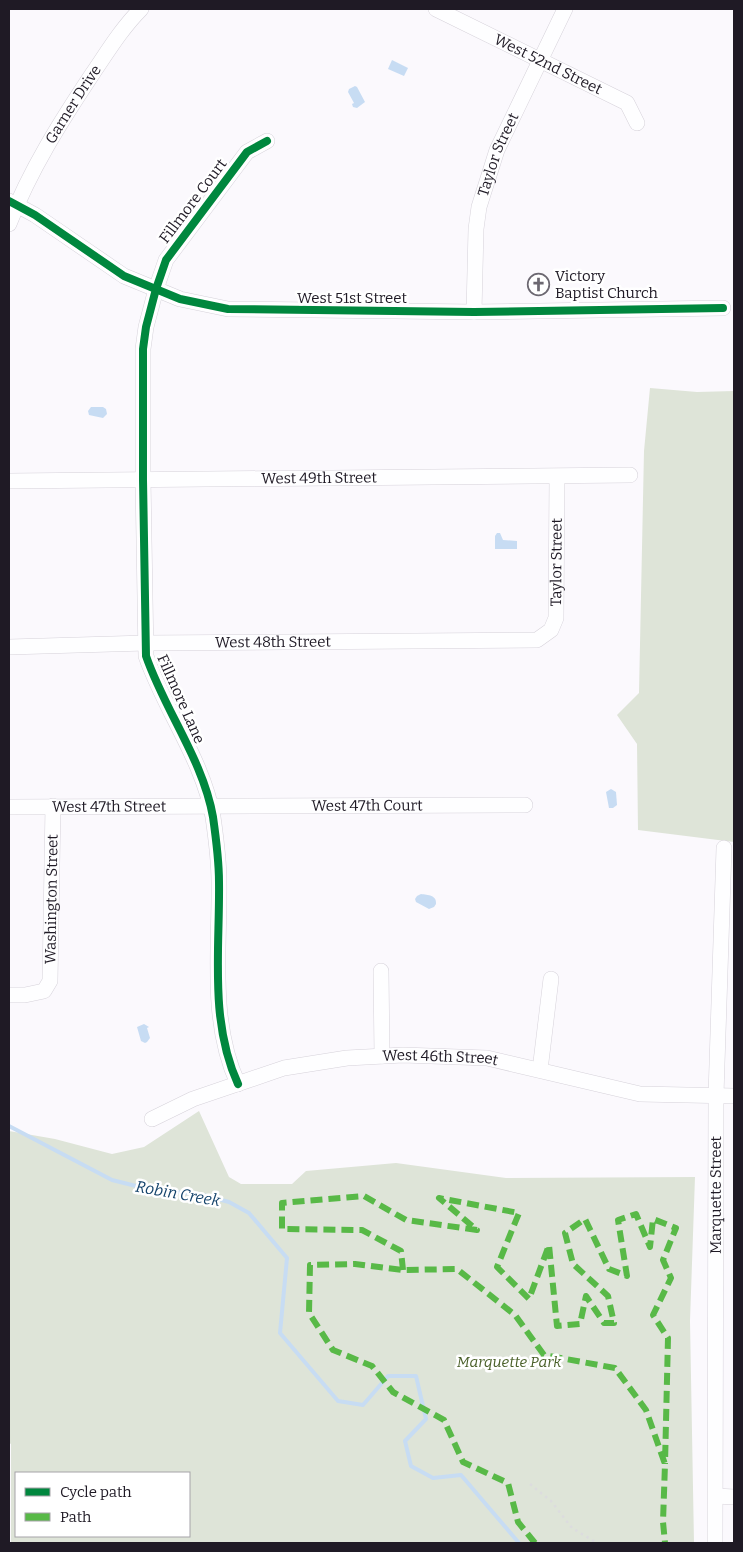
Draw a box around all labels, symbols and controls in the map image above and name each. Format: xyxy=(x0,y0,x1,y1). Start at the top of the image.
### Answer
street label: West 52nd Street xyxy=(491,30,606,99)
street label: Garner Drive xyxy=(41,61,105,147)
street label: Taylor Street xyxy=(474,109,523,199)
street label: Fillmore Court xyxy=(155,155,231,247)
place label: Victory Baptist Church xyxy=(555,267,659,302)
church icon: Victory Baptist Church xyxy=(527,273,551,297)
street label: West 51st Street xyxy=(297,289,408,307)
street label: West 49th Street xyxy=(261,468,377,488)
street label: Taylor Street xyxy=(547,517,566,607)
street label: West 48th Street xyxy=(215,633,331,651)
street label: Fillmore Lane xyxy=(153,652,209,746)
street label: West 47th Court xyxy=(311,796,423,815)
street label: West 47th Street xyxy=(52,797,167,816)
street label: Washington Street xyxy=(41,833,62,964)
street label: West 46th Street xyxy=(382,1046,501,1069)
street label: Marquette Street xyxy=(707,1135,725,1254)
water label: Robin Creek xyxy=(134,1177,222,1210)
park label: Marquette Park xyxy=(457,1353,562,1371)
legend xyxy=(15,1472,190,1537)
text: Cycle path xyxy=(60,1483,132,1501)
text: Path xyxy=(60,1508,92,1526)

